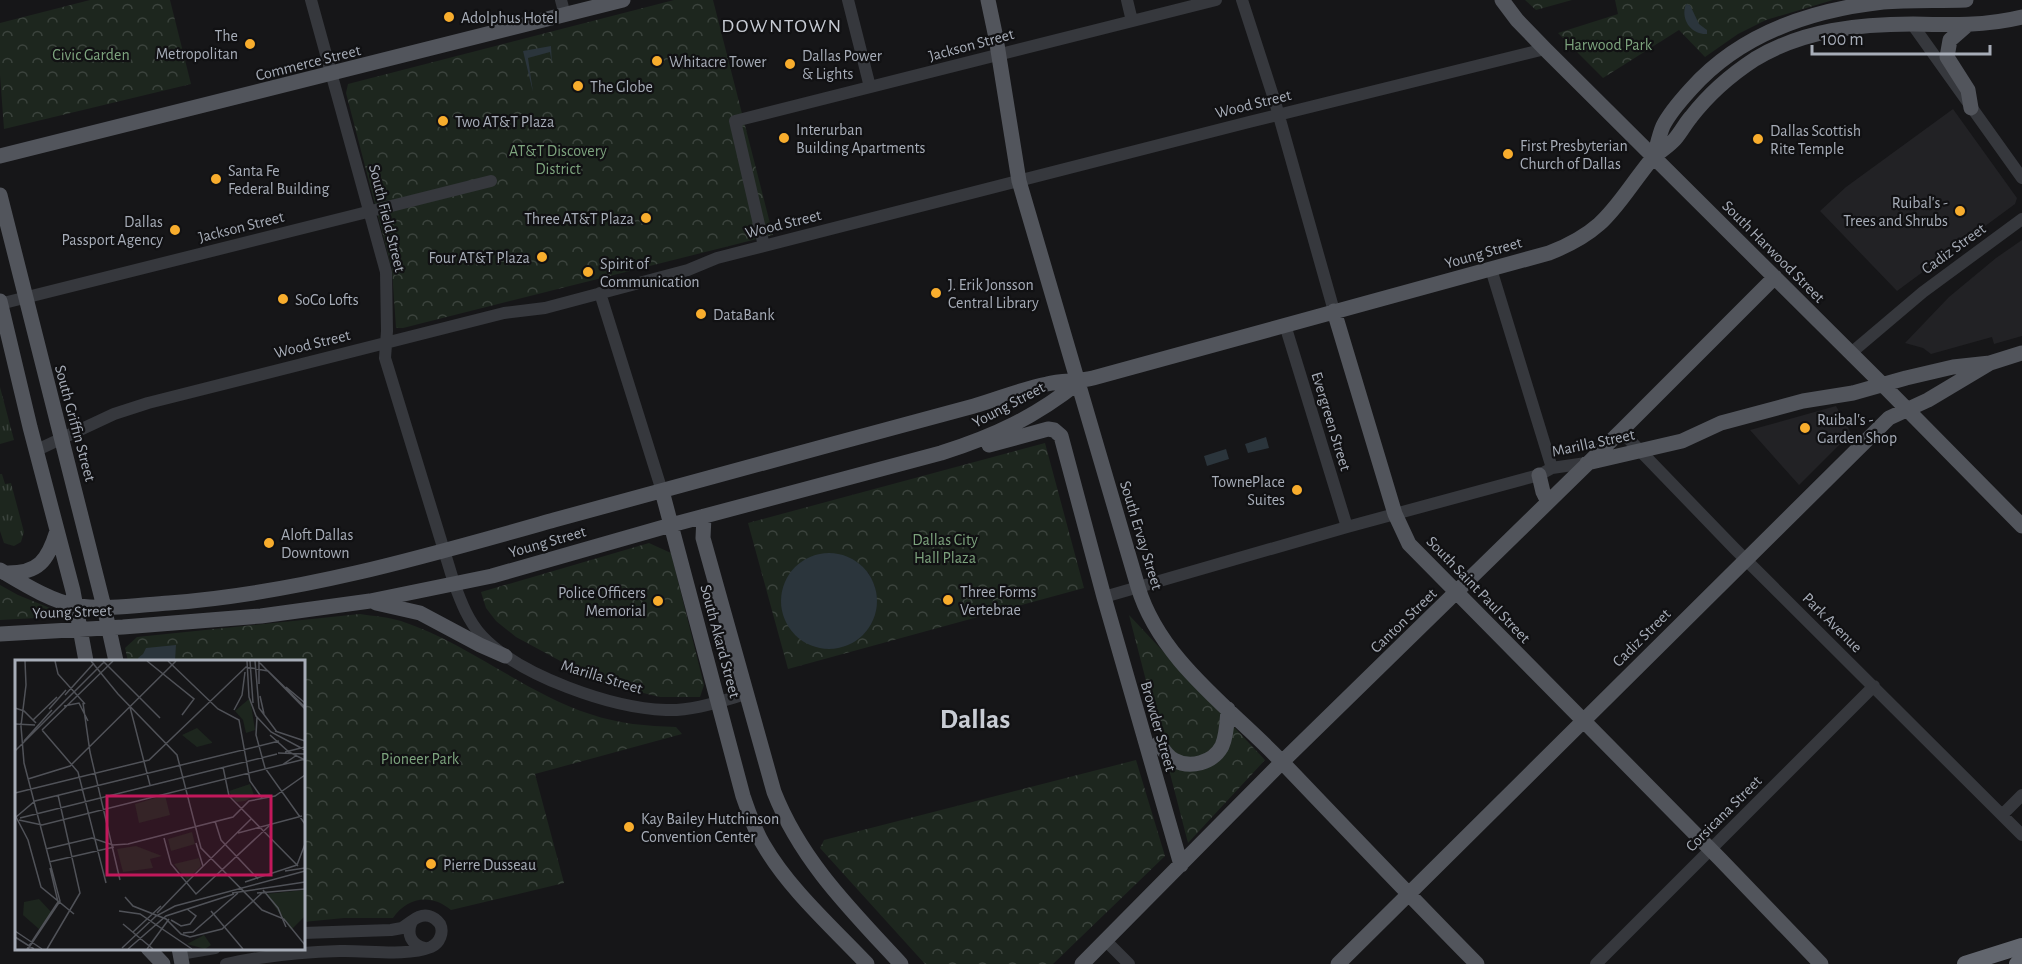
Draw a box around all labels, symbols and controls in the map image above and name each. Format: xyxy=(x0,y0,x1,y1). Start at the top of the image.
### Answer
marker: Adolphus Hotel xyxy=(442,10,456,24)
place label: Adolphus Hotel xyxy=(461,10,558,26)
district label: DOWNTOWN xyxy=(721,16,843,36)
scale bar xyxy=(1812,18,1990,56)
street label: Jackson Street xyxy=(927,26,1016,64)
place label: The Metropolitan xyxy=(156,28,238,62)
text: 100 m xyxy=(1821,31,1864,49)
marker: The Metropolitan xyxy=(243,37,257,51)
park label: Harwood Park xyxy=(1564,37,1653,53)
street label: Commerce Street xyxy=(254,42,362,84)
park label: Civic Garden xyxy=(52,47,130,63)
place label: Dallas Power & Lights xyxy=(802,48,883,82)
marker: Whitacre Tower xyxy=(650,54,664,68)
place label: Whitacre Tower xyxy=(669,54,767,70)
marker: Dallas Power & Lights xyxy=(783,57,797,71)
marker: The Globe xyxy=(571,79,585,93)
place label: The Globe xyxy=(590,79,653,95)
street label: Wood Street xyxy=(1214,87,1293,121)
marker: Two AT&T Plaza xyxy=(436,114,450,128)
place label: Two AT&T Plaza xyxy=(455,114,554,130)
place label: Interurban Building Apartments xyxy=(796,122,926,156)
place label: Dallas Scottish Rite Temple xyxy=(1770,123,1861,157)
marker: Interurban Building Apartments xyxy=(777,131,791,145)
marker: Dallas Scottish Rite Temple xyxy=(1751,132,1765,146)
place label: First Presbyterian Church of Dallas xyxy=(1520,138,1628,172)
park label: AT&T Discovery District xyxy=(509,143,607,177)
marker: First Presbyterian Church of Dallas xyxy=(1501,147,1515,161)
place label: Santa Fe Federal Building xyxy=(228,163,329,197)
street label: South Field Street xyxy=(366,163,408,274)
marker: Santa Fe Federal Building xyxy=(209,172,223,186)
place label: Ruibal's - Trees and Shrubs xyxy=(1843,195,1948,229)
street label: South Harwood Street xyxy=(1719,197,1828,306)
marker: Ruibal's - Trees and Shrubs xyxy=(1953,204,1967,218)
street label: Wood Street xyxy=(744,207,823,241)
street label: Jackson Street xyxy=(197,209,286,245)
place label: Three AT&T Plaza xyxy=(524,211,634,227)
marker: Three AT&T Plaza xyxy=(639,211,653,225)
place label: Dallas Passport Agency xyxy=(61,214,163,249)
street label: Cadiz Street xyxy=(1919,220,1989,277)
marker: Dallas Passport Agency xyxy=(168,223,182,237)
street label: Young Street xyxy=(1443,234,1524,272)
place label: Four AT&T Plaza xyxy=(429,250,530,266)
marker: Four AT&T Plaza xyxy=(535,250,549,264)
place label: Spirit of Communication xyxy=(600,256,700,290)
marker: Spirit of Communication xyxy=(581,265,595,279)
place label: J. Erik Jonsson Central Library xyxy=(948,277,1039,312)
marker: J. Erik Jonsson Central Library xyxy=(929,286,943,300)
marker: SoCo Lofts xyxy=(276,292,290,306)
place label: SoCo Lofts xyxy=(295,292,359,308)
marker: DataBank xyxy=(694,307,708,321)
place label: DataBank xyxy=(713,307,775,323)
street label: Wood Street xyxy=(273,327,352,361)
street label: South Griffin Street xyxy=(52,363,98,483)
street label: Evergreen Street xyxy=(1308,370,1354,473)
street label: Young Street xyxy=(970,379,1047,431)
place label: Ruibal's - Garden Shop xyxy=(1817,412,1897,446)
marker: Ruibal's - Garden Shop xyxy=(1798,421,1812,435)
street label: Marilla Street xyxy=(1550,426,1636,460)
place label: TownePlace Suites xyxy=(1211,474,1285,508)
street label: South Ervay Street xyxy=(1116,479,1165,592)
marker: TownePlace Suites xyxy=(1290,483,1304,497)
street label: Young Street xyxy=(507,523,588,561)
place label: Aloft Dallas Downtown xyxy=(281,527,353,561)
park label: Dallas City Hall Plaza xyxy=(912,532,978,566)
street label: South Saint Paul Street xyxy=(1423,533,1533,646)
marker: Aloft Dallas Downtown xyxy=(262,536,276,550)
street label: South Akard Street xyxy=(697,583,743,700)
place label: Three Forms Vertebrae xyxy=(960,584,1036,618)
place label: Police Officers Memorial xyxy=(558,585,646,619)
street label: Canton Street xyxy=(1368,585,1440,656)
street label: Park Avenue xyxy=(1799,590,1865,656)
marker: Three Forms Vertebrae xyxy=(941,593,955,607)
marker: Police Officers Memorial xyxy=(651,594,665,608)
street label: Young Street xyxy=(32,603,112,621)
street label: Cadiz Street xyxy=(1610,606,1674,670)
street label: Marilla Street xyxy=(559,657,644,697)
inset map xyxy=(15,660,304,949)
street label: Browder Street xyxy=(1138,679,1179,773)
district label: Dallas xyxy=(940,706,1010,734)
park label: Pioneer Park xyxy=(381,751,460,767)
street label: Corsicana Street xyxy=(1683,773,1765,855)
place label: Kay Bailey Hutchinson Convention Center xyxy=(641,811,779,845)
marker: Kay Bailey Hutchinson Convention Center xyxy=(622,820,636,834)
marker: Pierre Dusseau xyxy=(424,857,438,871)
place label: Pierre Dusseau xyxy=(443,857,536,873)

